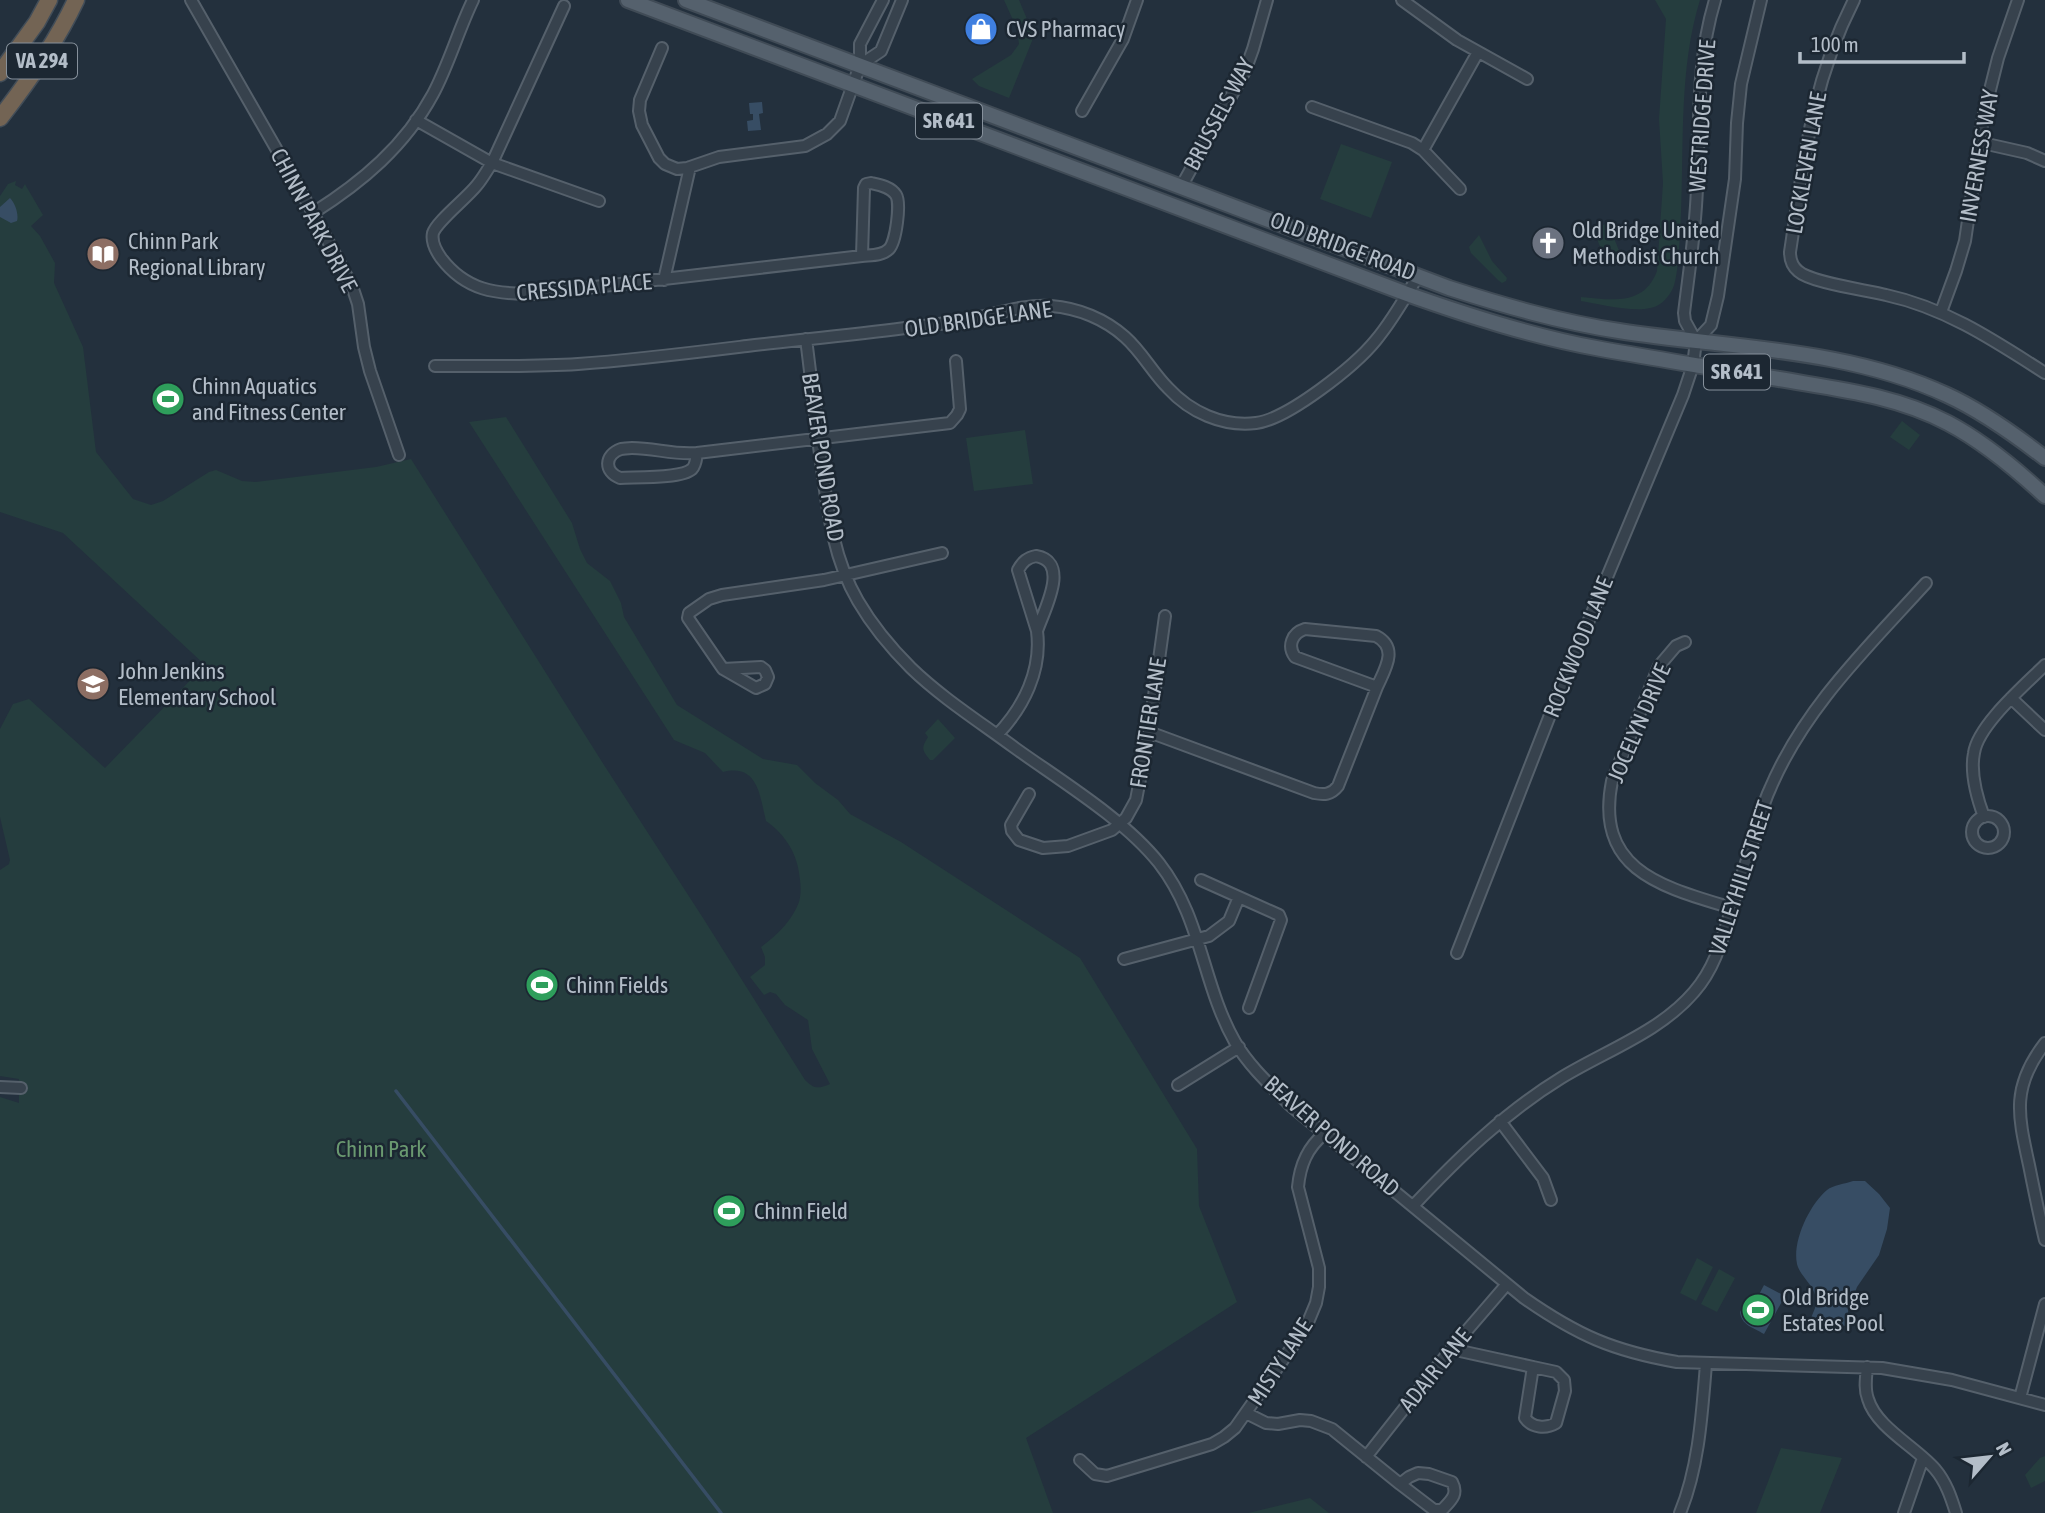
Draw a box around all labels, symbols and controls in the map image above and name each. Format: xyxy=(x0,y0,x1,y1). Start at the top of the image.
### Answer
shop icon: CVS Pharmacy xyxy=(962,10,1000,48)
place label: CVS Pharmacy xyxy=(1006,16,1126,42)
scale bar xyxy=(1800,21,1965,65)
text: 100 m xyxy=(1811,32,1859,56)
street label: WESTRIDGE DRIVE xyxy=(1684,39,1720,193)
road number: VA 294 xyxy=(7,43,77,78)
street label: BRUSSELS WAY xyxy=(1179,53,1260,175)
street label: INVERNESS WAY xyxy=(1955,87,2004,224)
street label: LOCKLEVEN LANE xyxy=(1781,90,1831,236)
road number: SR 641 xyxy=(916,104,982,138)
street label: CHINN PARK DRIVE xyxy=(265,144,363,296)
street label: OLD BRIDGE ROAD xyxy=(1267,206,1419,286)
place label: Old Bridge United Methodist Church xyxy=(1572,217,1720,269)
church icon: Old Bridge United Methodist Church xyxy=(1529,224,1567,262)
place label: Chinn Park Regional Library xyxy=(128,228,265,280)
library icon: Chinn Park Regional Library xyxy=(84,235,122,273)
street label: CRESSIDA PLACE xyxy=(515,268,653,306)
street label: OLD BRIDGE LANE xyxy=(903,296,1053,342)
road number: SR 641 xyxy=(1704,354,1770,390)
street label: BEAVER POND ROAD xyxy=(797,371,849,543)
place label: Chinn Aquatics and Fitness Center xyxy=(192,373,347,425)
sports icon: Chinn Aquatics and Fitness Center xyxy=(149,380,187,418)
street label: ROCKWOOD LANE xyxy=(1538,573,1618,721)
street label: FRONTIER LANE xyxy=(1125,656,1171,790)
place label: John Jenkins Elementary School xyxy=(118,658,276,710)
street label: JOCELYN DRIVE xyxy=(1602,660,1676,786)
school or university icon: John Jenkins Elementary School xyxy=(74,665,112,703)
street label: VALLEYHILL STREET xyxy=(1704,797,1778,959)
sports icon: Chinn Fields xyxy=(523,966,561,1004)
place label: Chinn Fields xyxy=(566,972,668,998)
street label: BEAVER POND ROAD xyxy=(1259,1070,1405,1202)
park label: Chinn Park xyxy=(336,1136,426,1162)
sports icon: Chinn Field xyxy=(710,1192,748,1230)
place label: Chinn Field xyxy=(754,1198,848,1224)
place label: Old Bridge Estates Pool xyxy=(1782,1284,1884,1336)
sports icon: Old Bridge Estates Pool xyxy=(1739,1291,1777,1329)
street label: MISTY LANE xyxy=(1242,1314,1318,1410)
street label: ADAIR LANE xyxy=(1394,1323,1477,1417)
north arrow xyxy=(1954,1422,2024,1492)
text: N xyxy=(1992,1439,2016,1459)

